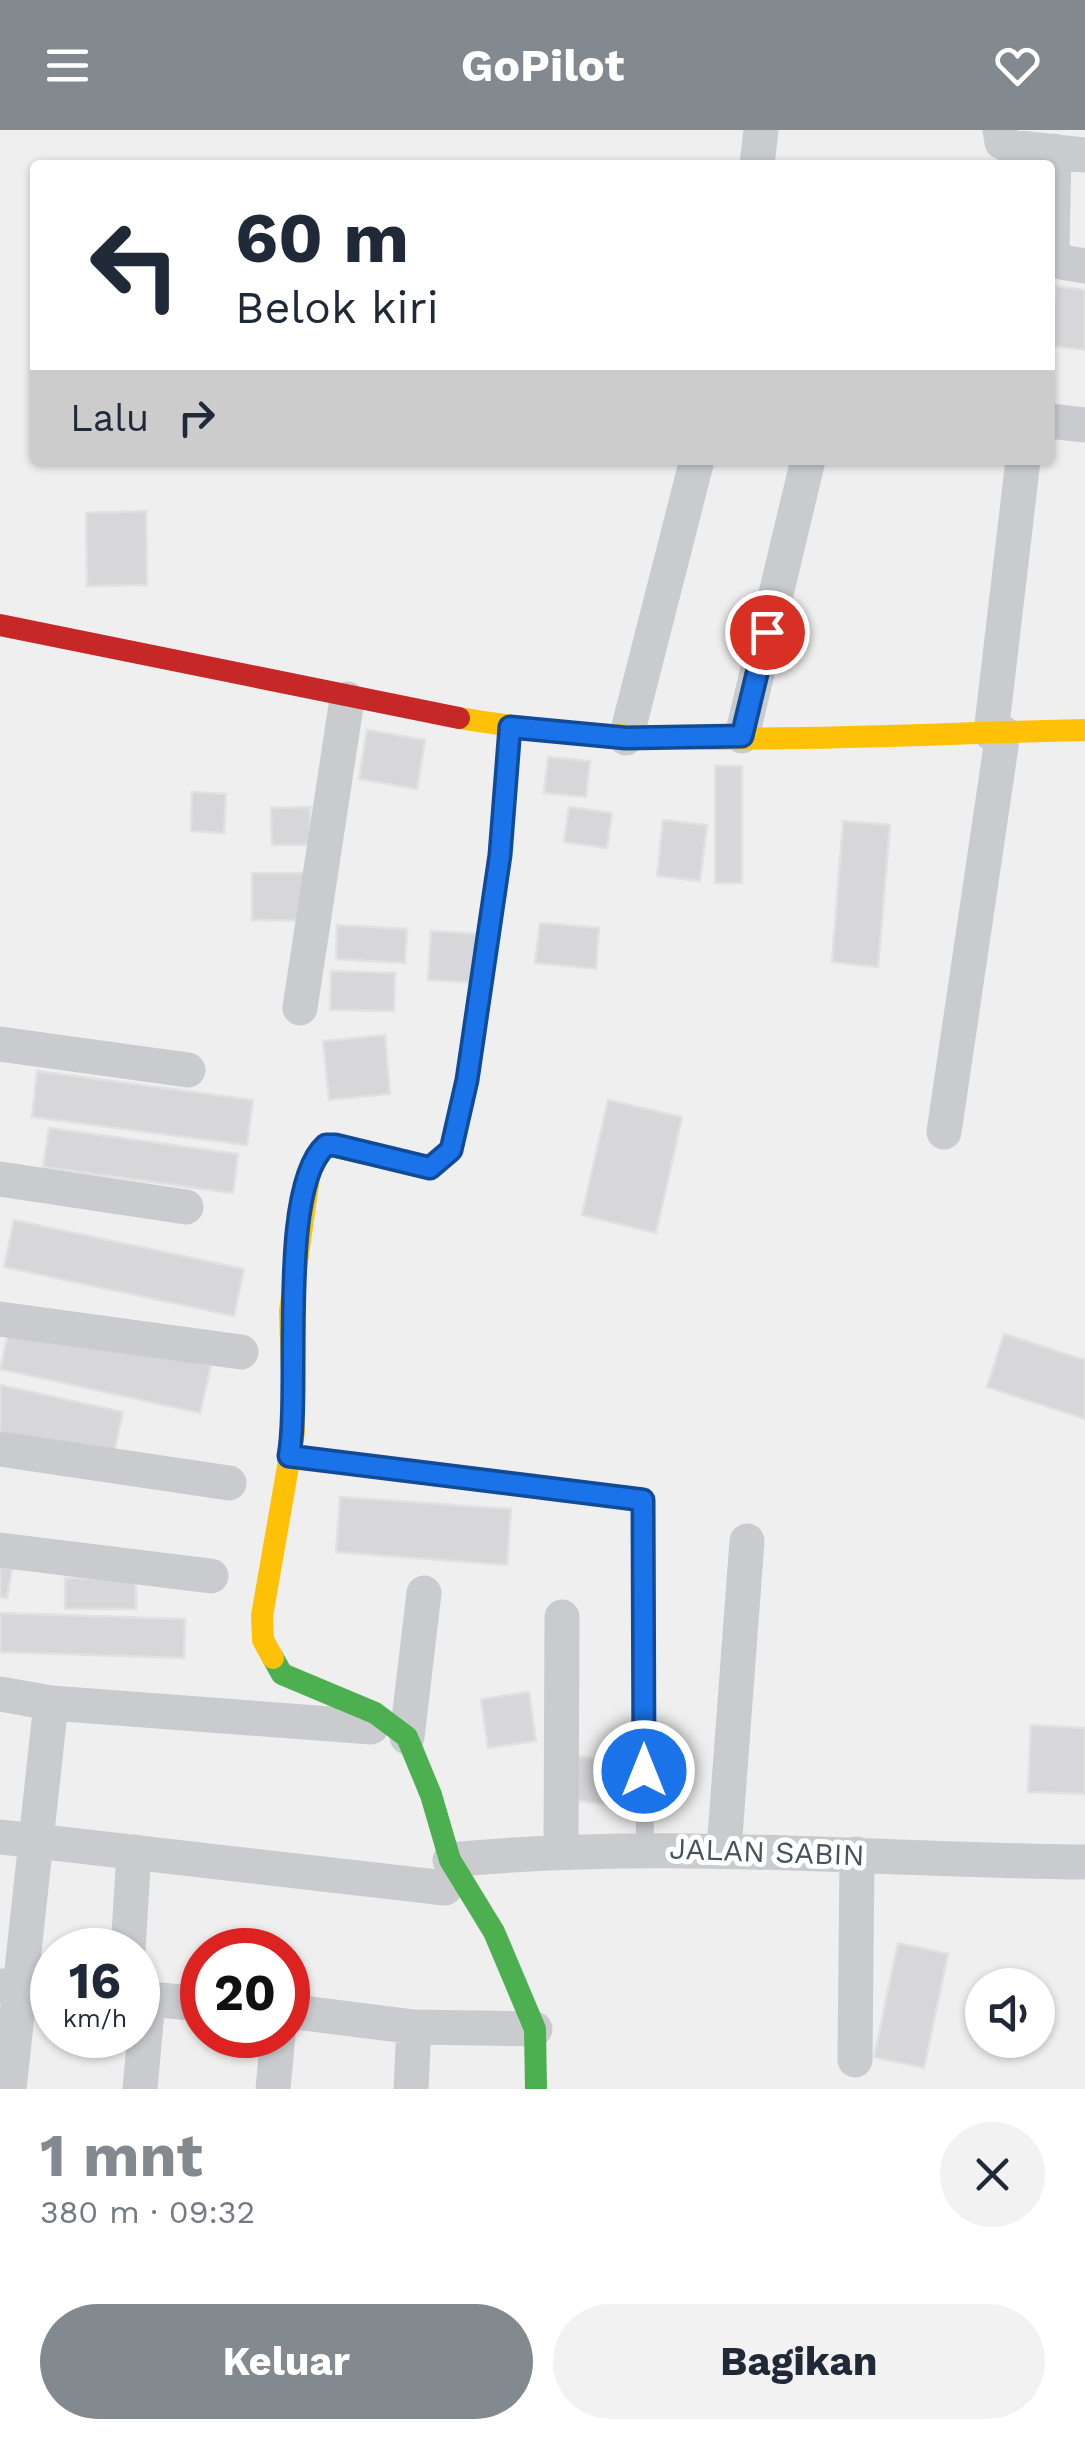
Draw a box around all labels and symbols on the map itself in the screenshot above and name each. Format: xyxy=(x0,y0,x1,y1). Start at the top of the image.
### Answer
pin xyxy=(725,590,810,675)
position arrow xyxy=(592,1719,696,1823)
street label: JALAN SABIN xyxy=(669,1831,865,1872)
speed limit sign: 20 xyxy=(180,1928,310,2058)

